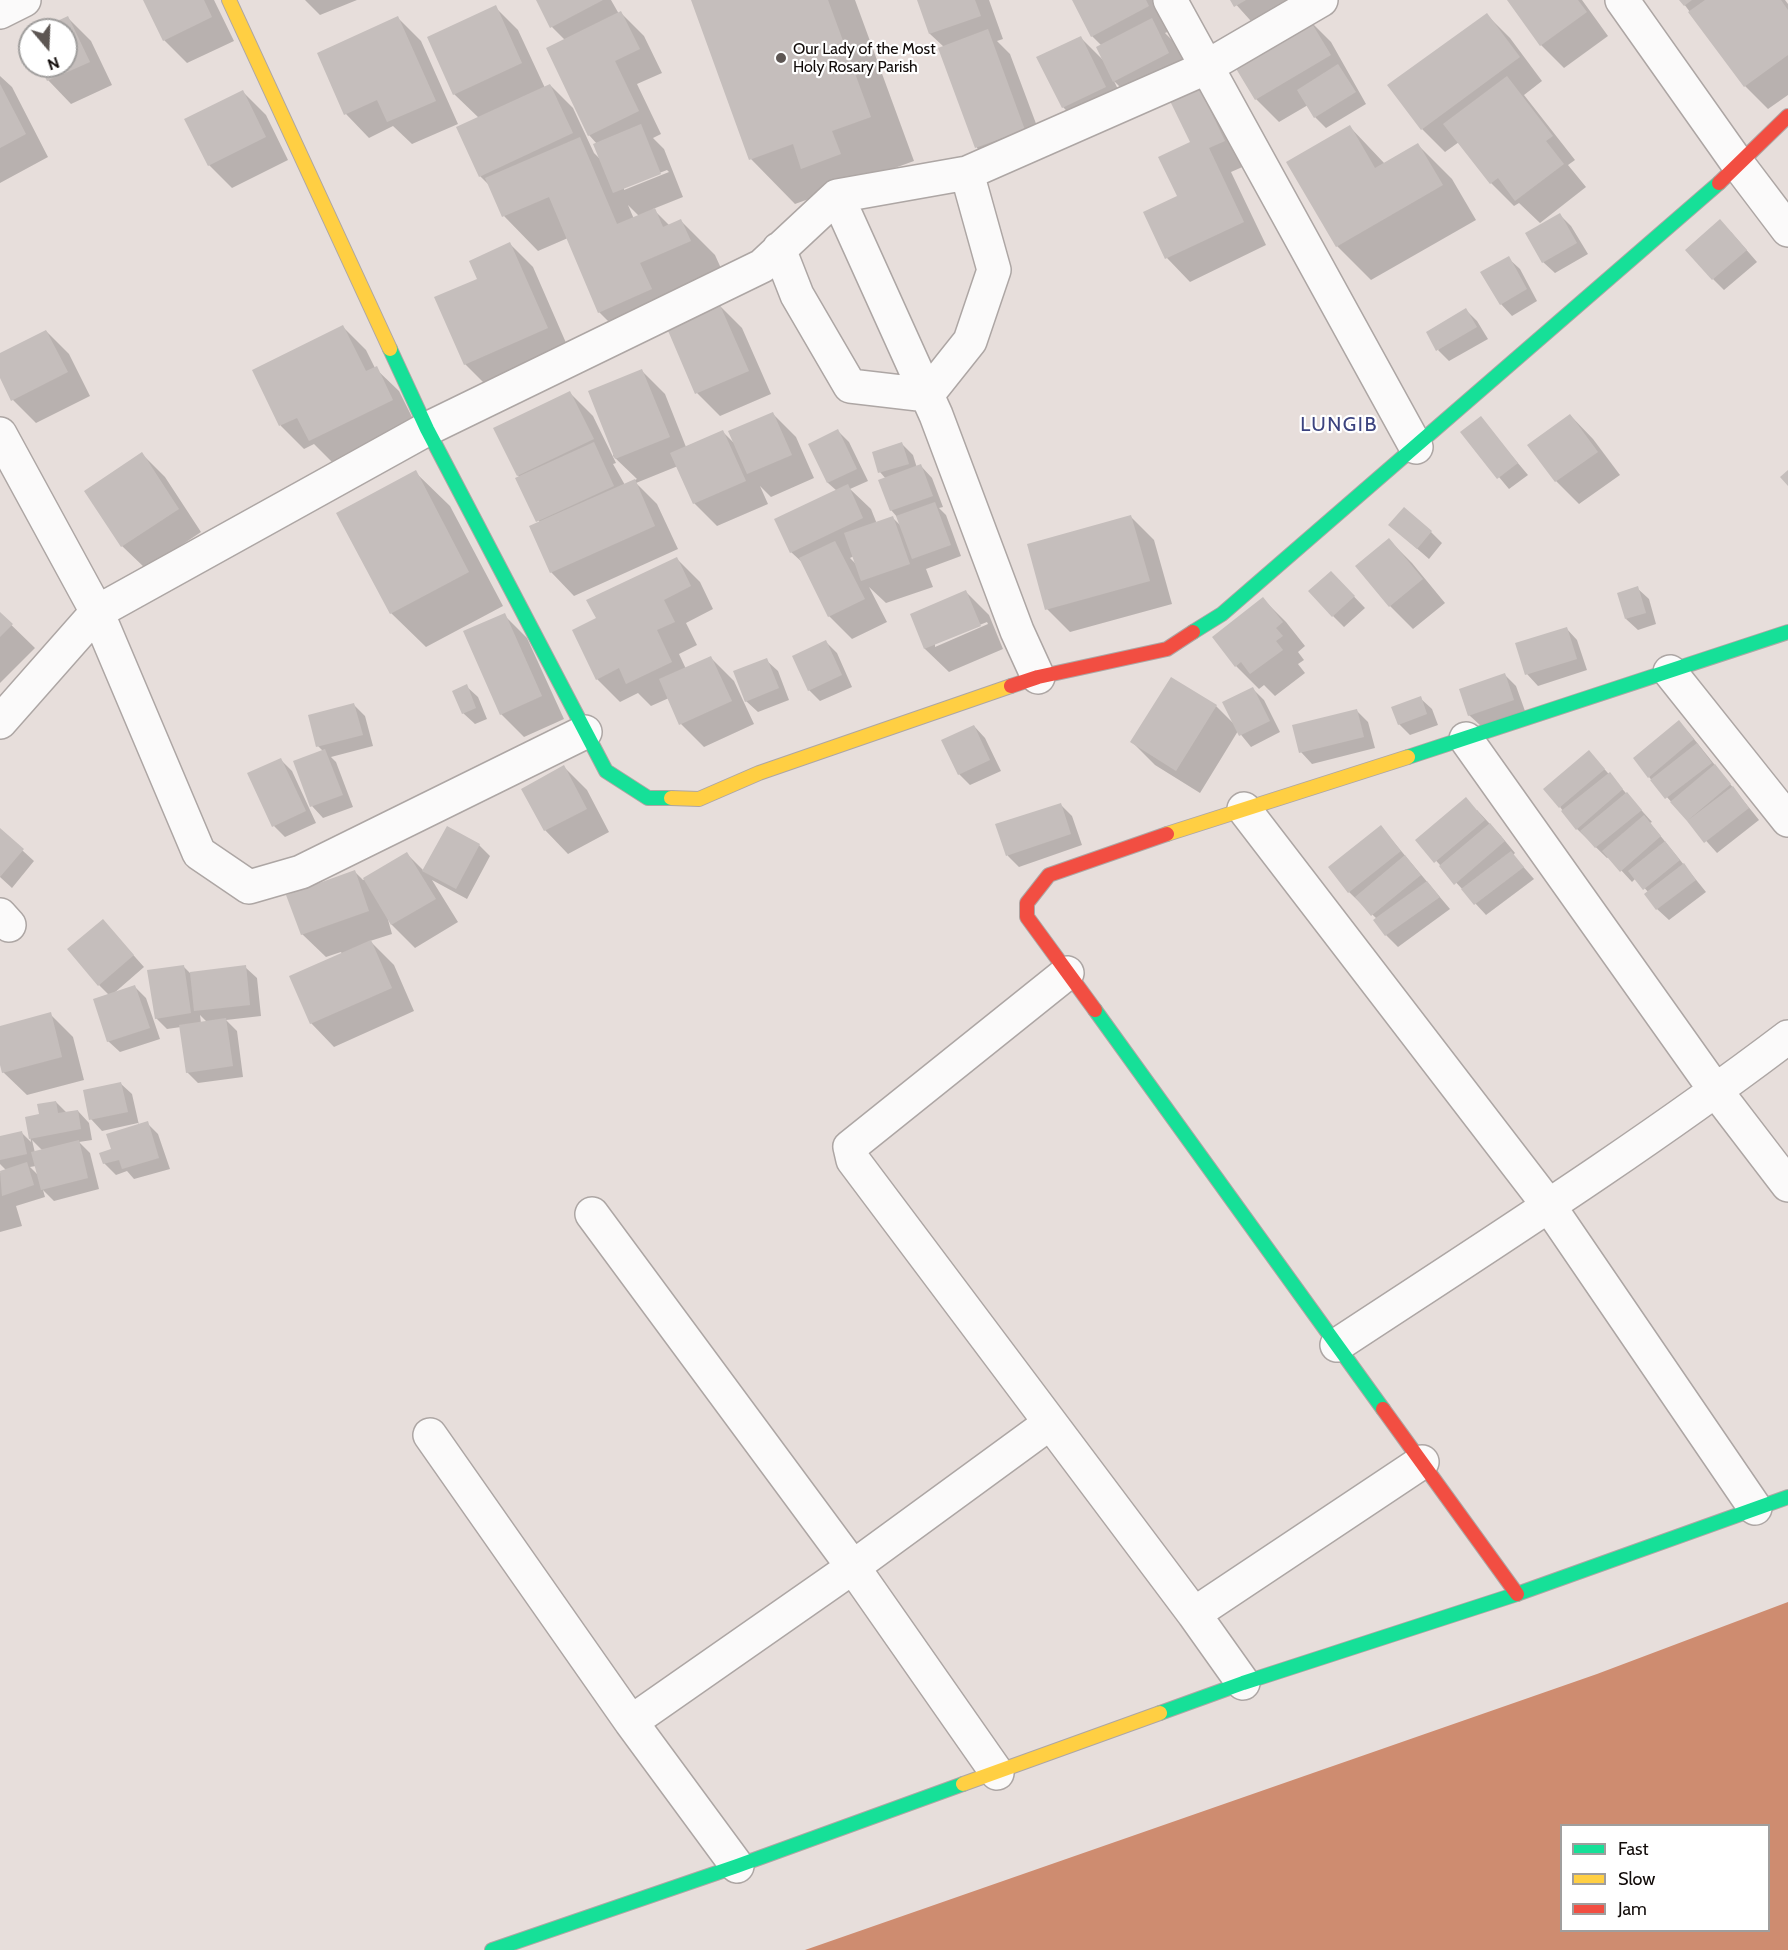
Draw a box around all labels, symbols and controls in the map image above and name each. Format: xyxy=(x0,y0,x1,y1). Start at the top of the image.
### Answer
north arrow xyxy=(18,18,78,78)
place label: Our Lady of the Most Holy Rosary Parish xyxy=(793,39,936,77)
marker: Our Lady of the Most Holy Rosary Parish xyxy=(774,51,788,65)
text: N xyxy=(45,53,62,74)
district label: LUNGIB xyxy=(1300,413,1378,437)
legend xyxy=(1560,1824,1770,1932)
text: Fast xyxy=(1618,1838,1649,1860)
text: Slow xyxy=(1618,1868,1655,1890)
text: Jam xyxy=(1618,1898,1647,1920)

